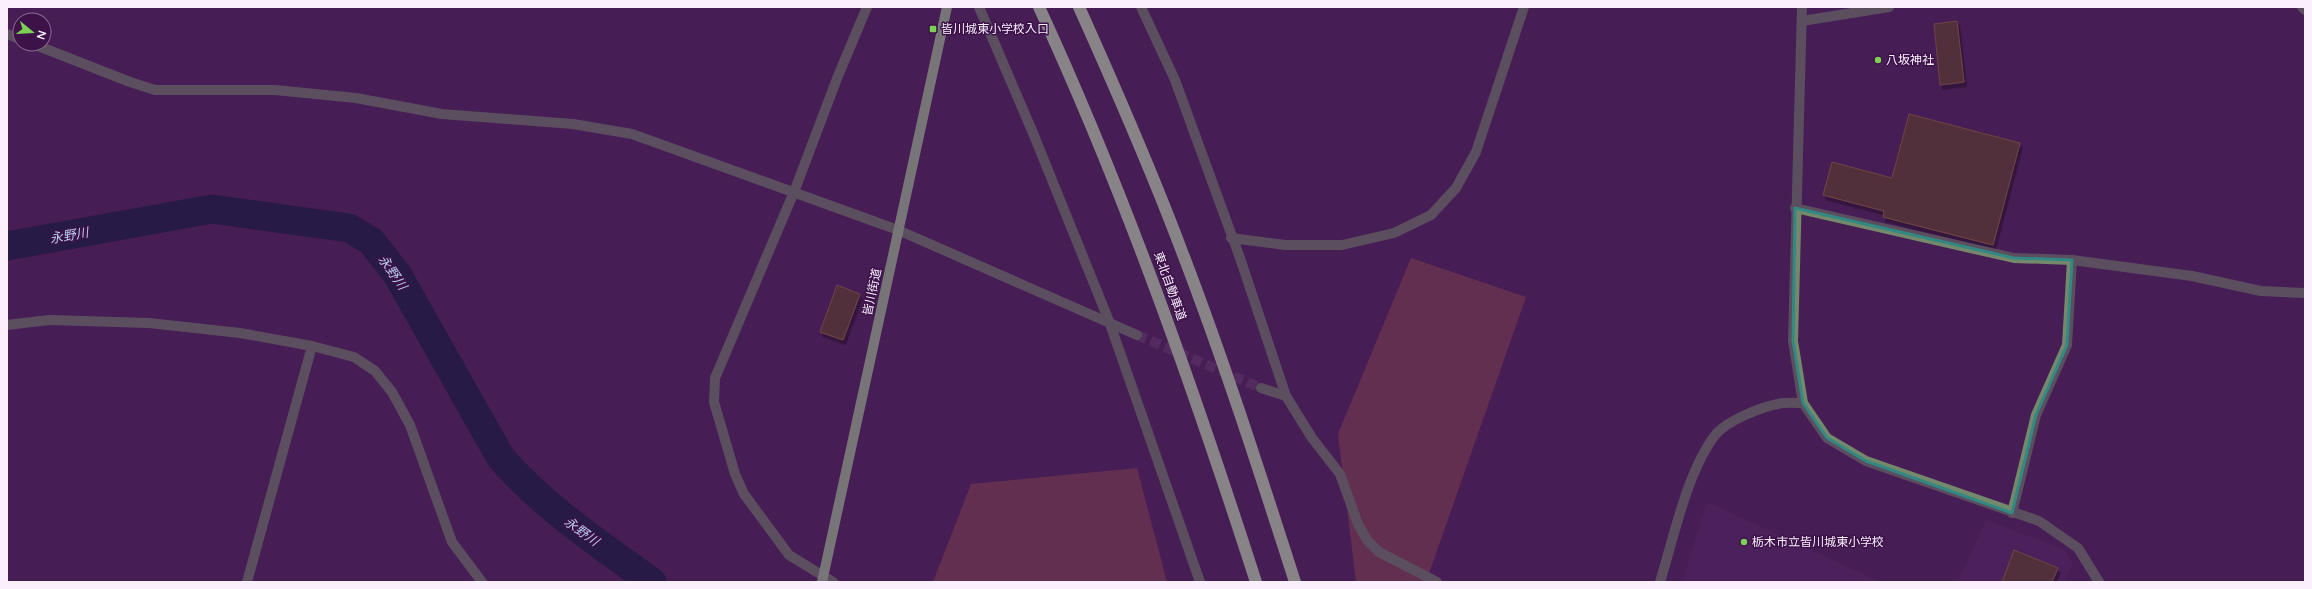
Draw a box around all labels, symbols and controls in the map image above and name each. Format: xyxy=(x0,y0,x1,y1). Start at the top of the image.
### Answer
north arrow xyxy=(12,12,52,52)
place label: 皆川城東小学校入口 xyxy=(941,21,1049,36)
marker: 皆川城東小学校入口 xyxy=(928,24,938,34)
text: N xyxy=(34,29,49,41)
place label: 八坂神社 xyxy=(1886,52,1934,67)
marker: 八坂神社 xyxy=(1873,55,1883,65)
water label: 永野川 xyxy=(48,223,92,246)
street label: 東北自動車道 xyxy=(1151,249,1190,322)
water label: 永野川 xyxy=(375,251,412,294)
street label: 皆川街道 xyxy=(859,267,884,317)
water label: 永野川 xyxy=(562,513,604,550)
place label: 栃木市立皆川城東小学校 xyxy=(1752,534,1884,549)
marker: 栃木市立皆川城東小学校 xyxy=(1739,537,1749,547)

